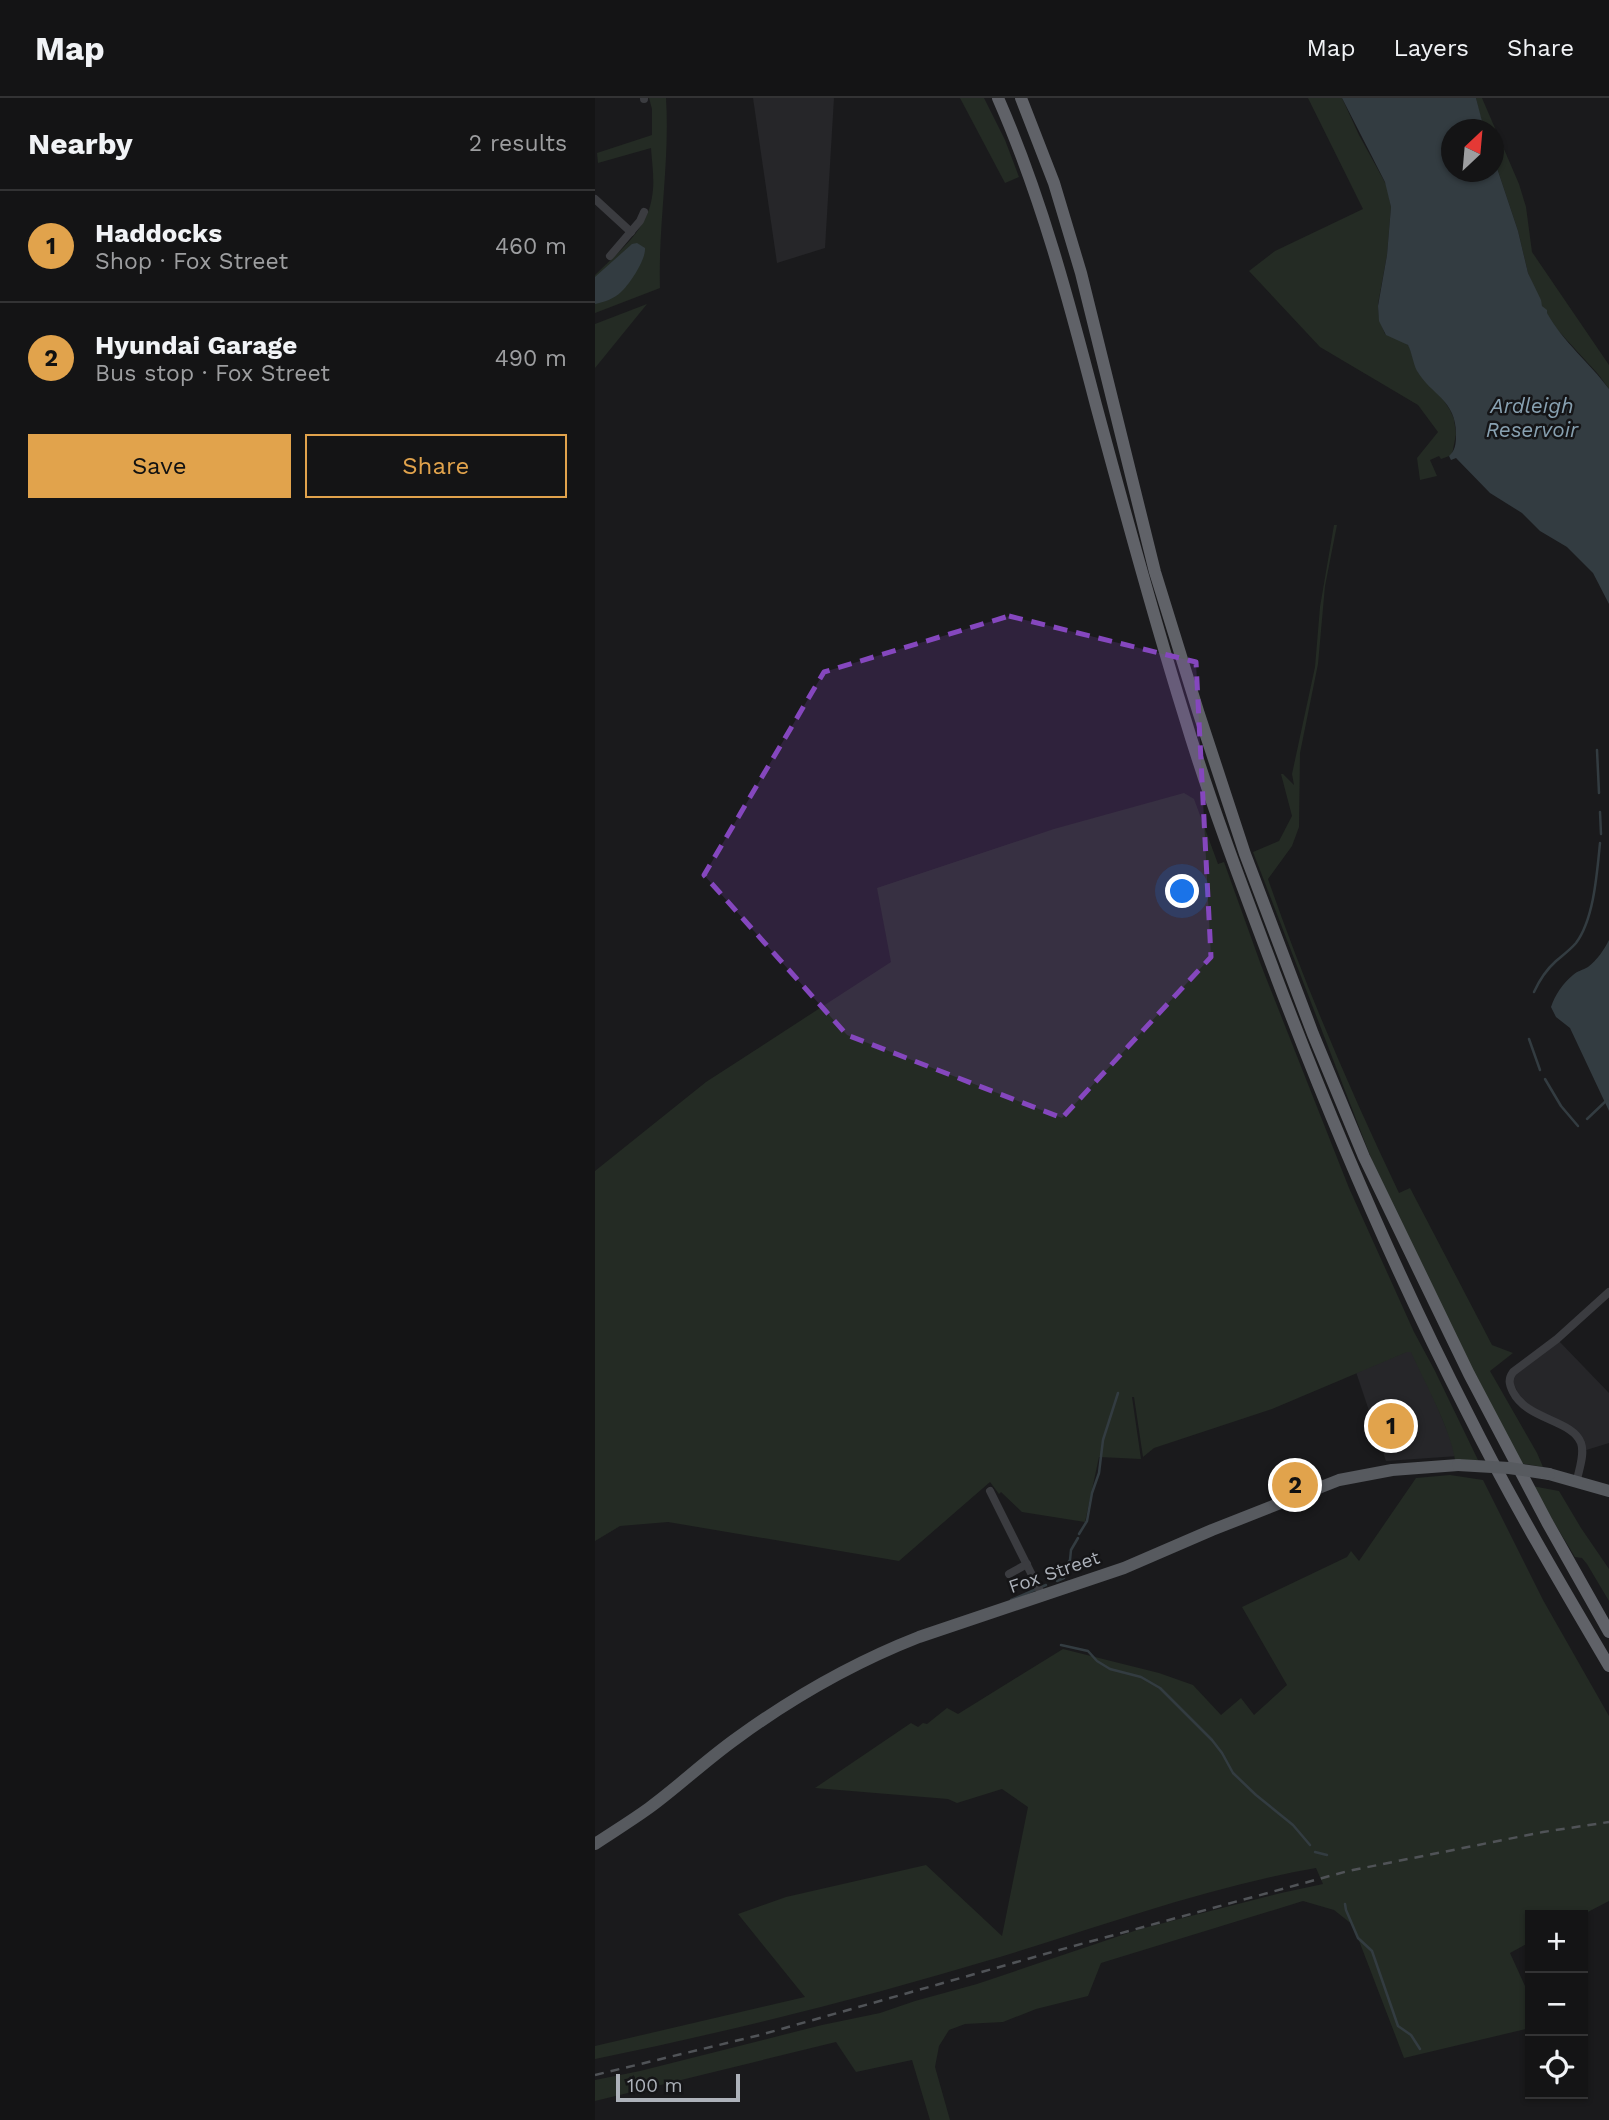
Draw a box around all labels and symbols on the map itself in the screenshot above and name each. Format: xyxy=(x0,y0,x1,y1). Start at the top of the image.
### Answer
north arrow xyxy=(1441,119,1504,182)
water label: Ardleigh Reservoir xyxy=(1486,393,1579,442)
your location xyxy=(1165,874,1199,908)
pin: 1 xyxy=(1368,1400,1414,1452)
pin: 2 xyxy=(1272,1459,1318,1511)
street label: Fox Street xyxy=(1005,1546,1103,1598)
scale bar xyxy=(616,2071,740,2103)

